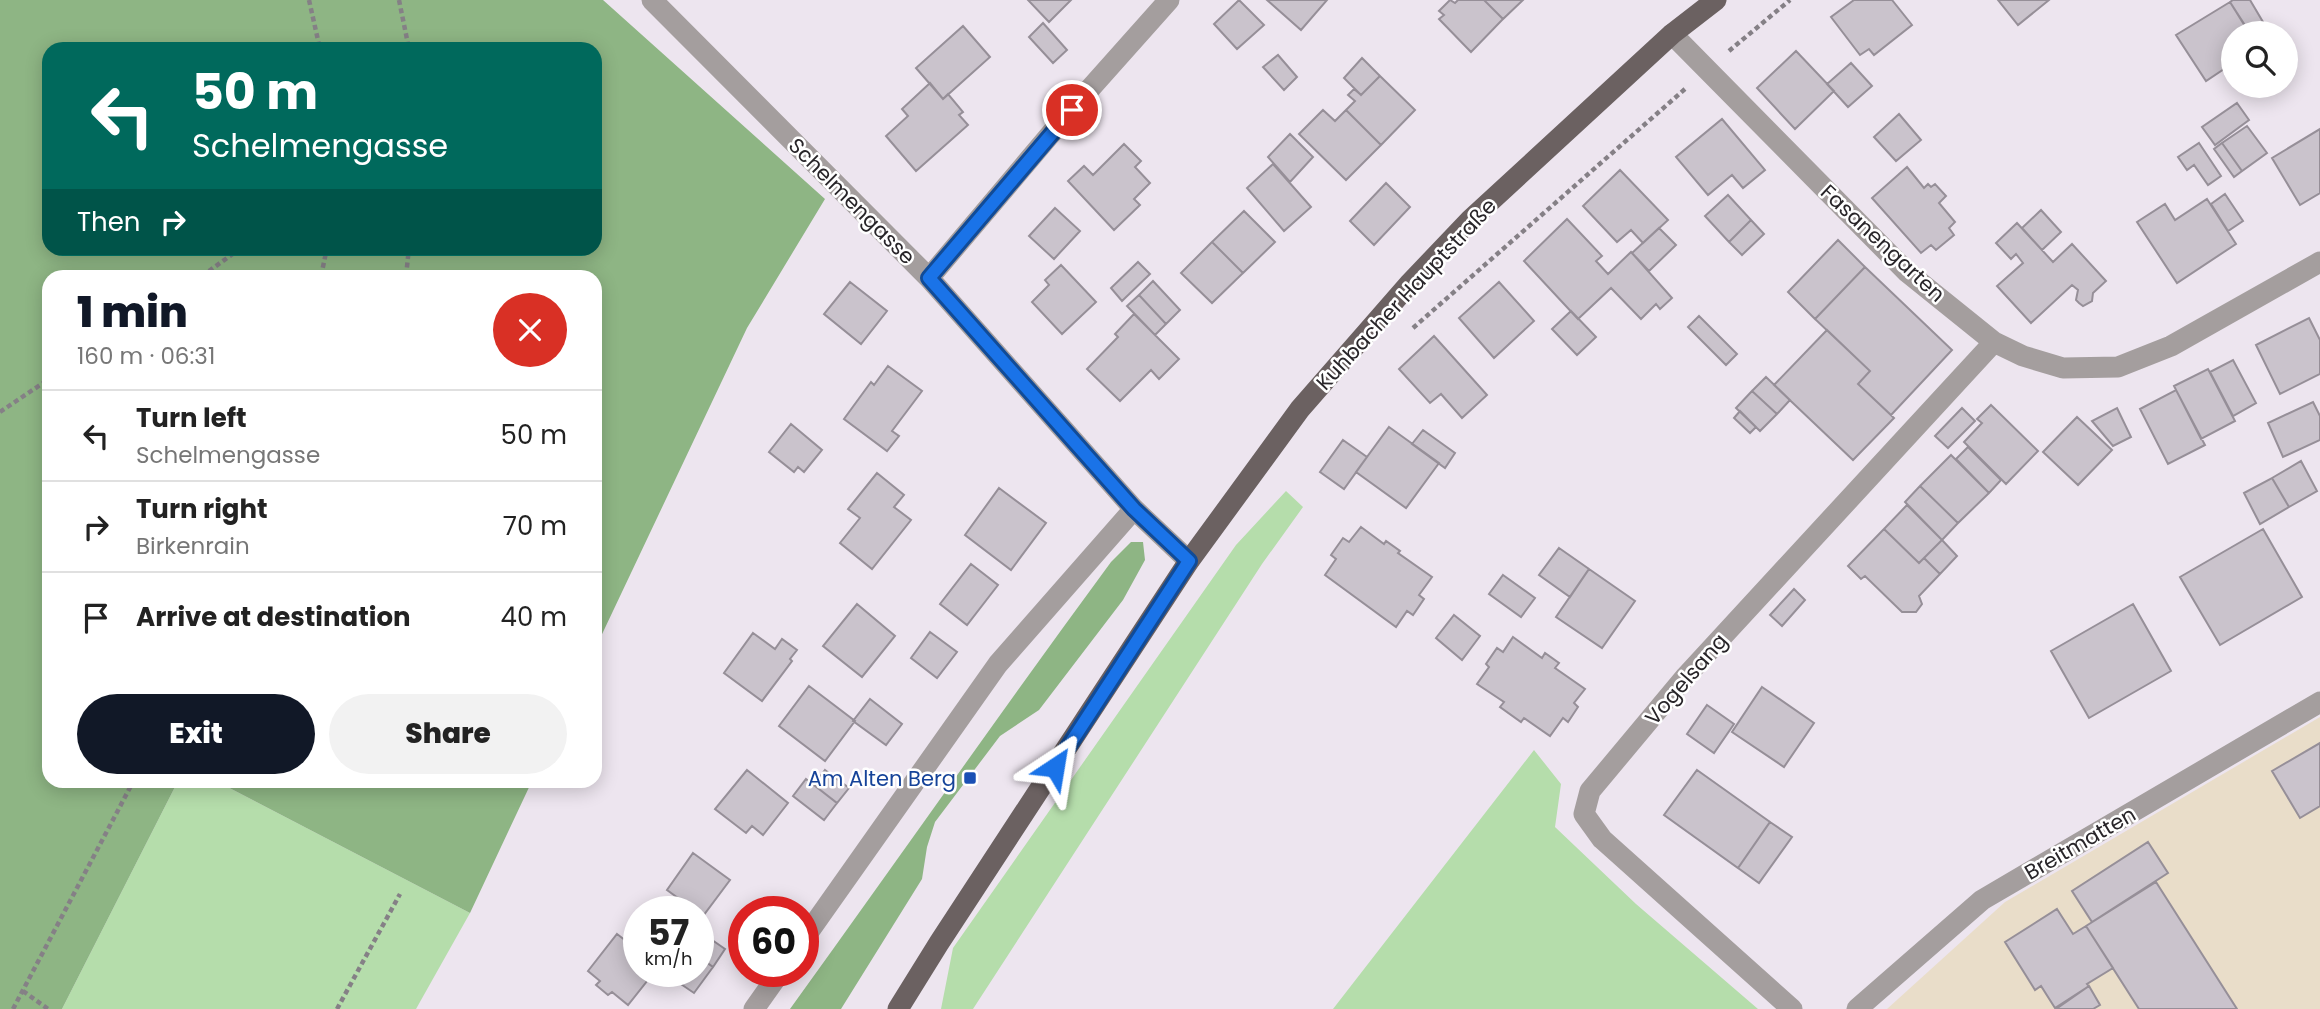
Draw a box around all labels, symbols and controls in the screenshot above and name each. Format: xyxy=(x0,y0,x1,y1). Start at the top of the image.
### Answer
map controls xyxy=(2221,21,2298,98)
button: search xyxy=(2221,21,2298,98)
text: 50 m xyxy=(192,58,318,126)
icon: left xyxy=(77,70,168,161)
pin xyxy=(1042,80,1102,140)
icon: arrive xyxy=(1053,91,1091,129)
text: Schelmengasse xyxy=(192,123,448,168)
street label: Schelmengasse xyxy=(782,131,922,271)
street label: Fasanengarten xyxy=(1815,178,1951,308)
street label: Kuhbacher Hauptstraße xyxy=(1309,192,1503,396)
icon: right xyxy=(154,203,192,241)
text: Then xyxy=(77,204,140,240)
text: 1 min xyxy=(77,283,188,342)
button: close xyxy=(493,293,567,367)
text: 160 m · 06:31 xyxy=(77,340,215,372)
text: Turn left xyxy=(136,400,247,436)
icon: left xyxy=(77,417,115,455)
text: 50 m xyxy=(501,417,567,453)
text: Schelmengasse xyxy=(136,439,320,471)
text: Turn right xyxy=(136,491,268,527)
icon: right xyxy=(77,508,115,546)
text: 70 m xyxy=(503,508,567,544)
text: Birkenrain xyxy=(136,530,250,562)
icon: arrive xyxy=(77,599,115,637)
text: Arrive at destination xyxy=(136,599,411,635)
text: 40 m xyxy=(501,599,567,635)
street label: Vogelsang xyxy=(1638,627,1734,731)
button: Exit xyxy=(77,694,315,774)
button: Share xyxy=(329,694,567,774)
position arrow xyxy=(1018,730,1092,804)
place label: Am Alten Berg xyxy=(808,764,956,793)
marker: Am Alten Berg xyxy=(962,770,978,786)
street label: Breitmatten xyxy=(2019,799,2141,887)
speed limit sign: 60 xyxy=(728,896,819,987)
text: 57 xyxy=(648,908,689,957)
text: km/h xyxy=(645,946,692,971)

